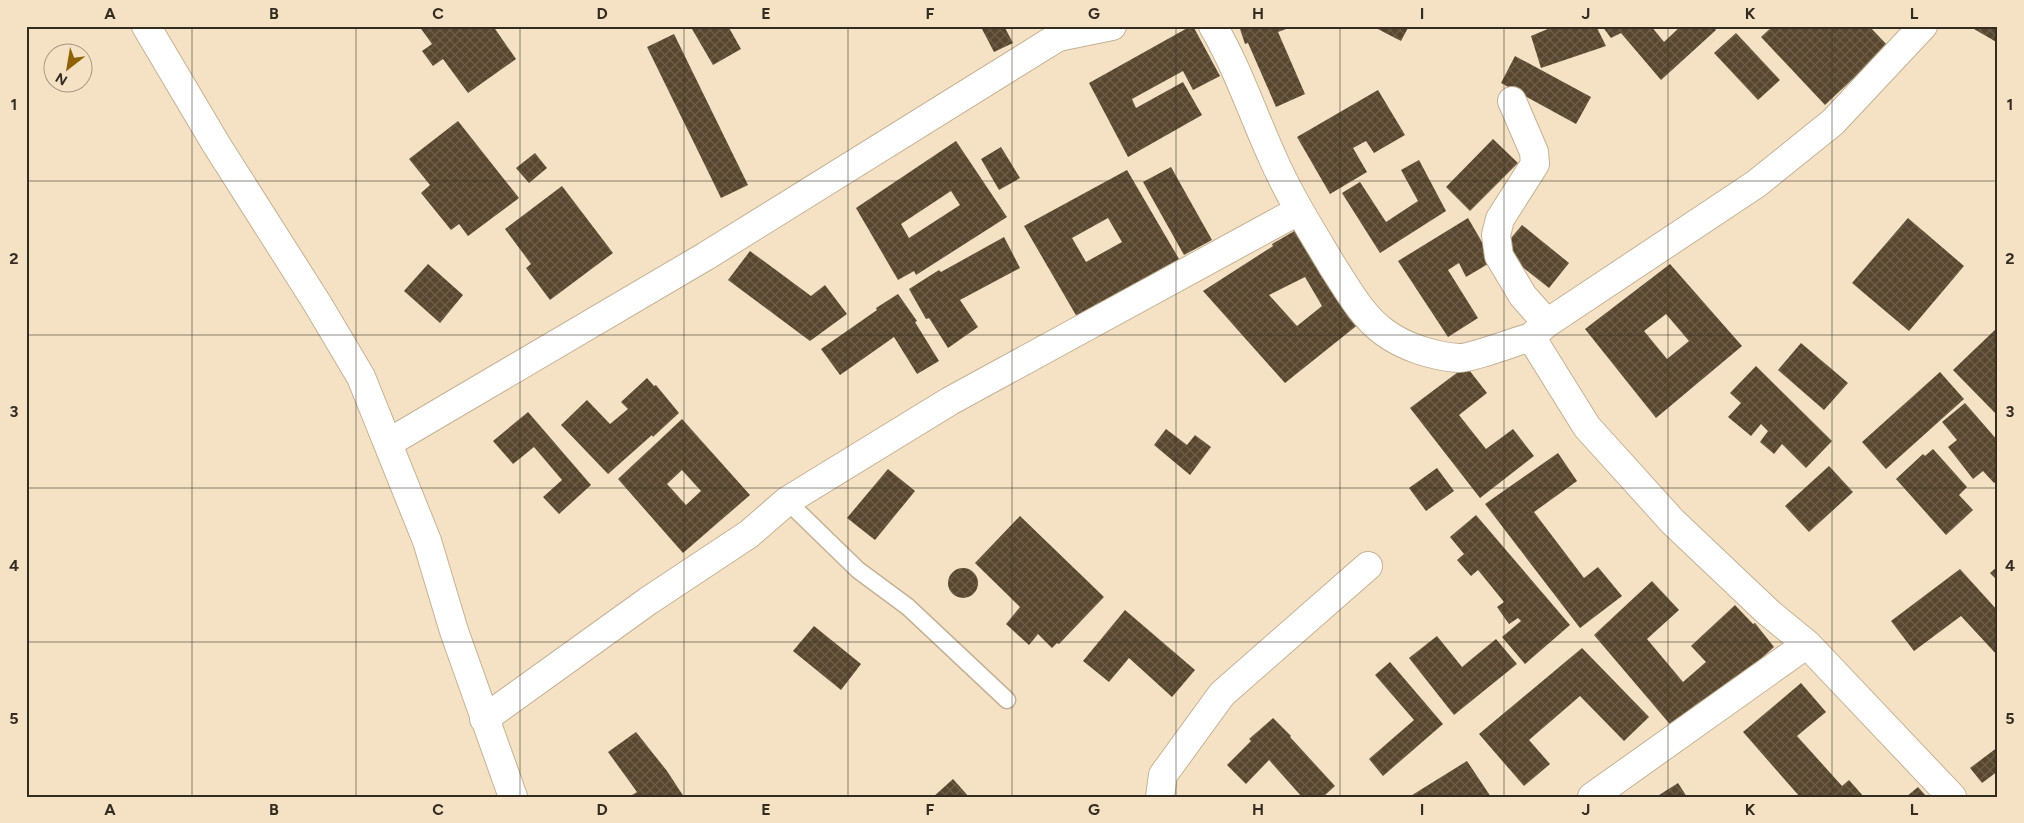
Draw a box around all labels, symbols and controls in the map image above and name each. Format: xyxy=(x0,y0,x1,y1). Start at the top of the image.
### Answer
text: A xyxy=(104,4,116,23)
text: B xyxy=(269,4,279,23)
text: C xyxy=(432,4,444,23)
text: D xyxy=(596,4,608,23)
text: E xyxy=(761,4,771,23)
text: F xyxy=(926,4,935,23)
text: G xyxy=(1088,4,1100,23)
text: H xyxy=(1252,4,1264,23)
text: I xyxy=(1420,4,1424,23)
text: J xyxy=(1582,4,1590,23)
text: K xyxy=(1745,4,1756,23)
text: L xyxy=(1910,4,1919,23)
north arrow xyxy=(42,42,92,92)
text: N xyxy=(53,69,71,89)
text: 1 xyxy=(11,95,17,114)
text: 1 xyxy=(2007,95,2013,114)
text: 2 xyxy=(9,249,19,268)
text: 2 xyxy=(2005,249,2015,268)
text: 3 xyxy=(10,402,19,421)
text: 3 xyxy=(2006,402,2015,421)
text: 4 xyxy=(9,556,19,575)
text: 4 xyxy=(2005,556,2015,575)
text: 5 xyxy=(9,709,19,728)
text: 5 xyxy=(2005,709,2015,728)
text: A xyxy=(104,800,116,819)
text: B xyxy=(269,800,279,819)
text: C xyxy=(432,800,444,819)
text: D xyxy=(596,800,608,819)
text: E xyxy=(761,800,771,819)
text: F xyxy=(926,800,935,819)
text: G xyxy=(1088,800,1100,819)
text: H xyxy=(1252,800,1264,819)
text: I xyxy=(1420,800,1424,819)
text: J xyxy=(1582,800,1590,819)
text: K xyxy=(1745,800,1756,819)
text: L xyxy=(1910,800,1919,819)

